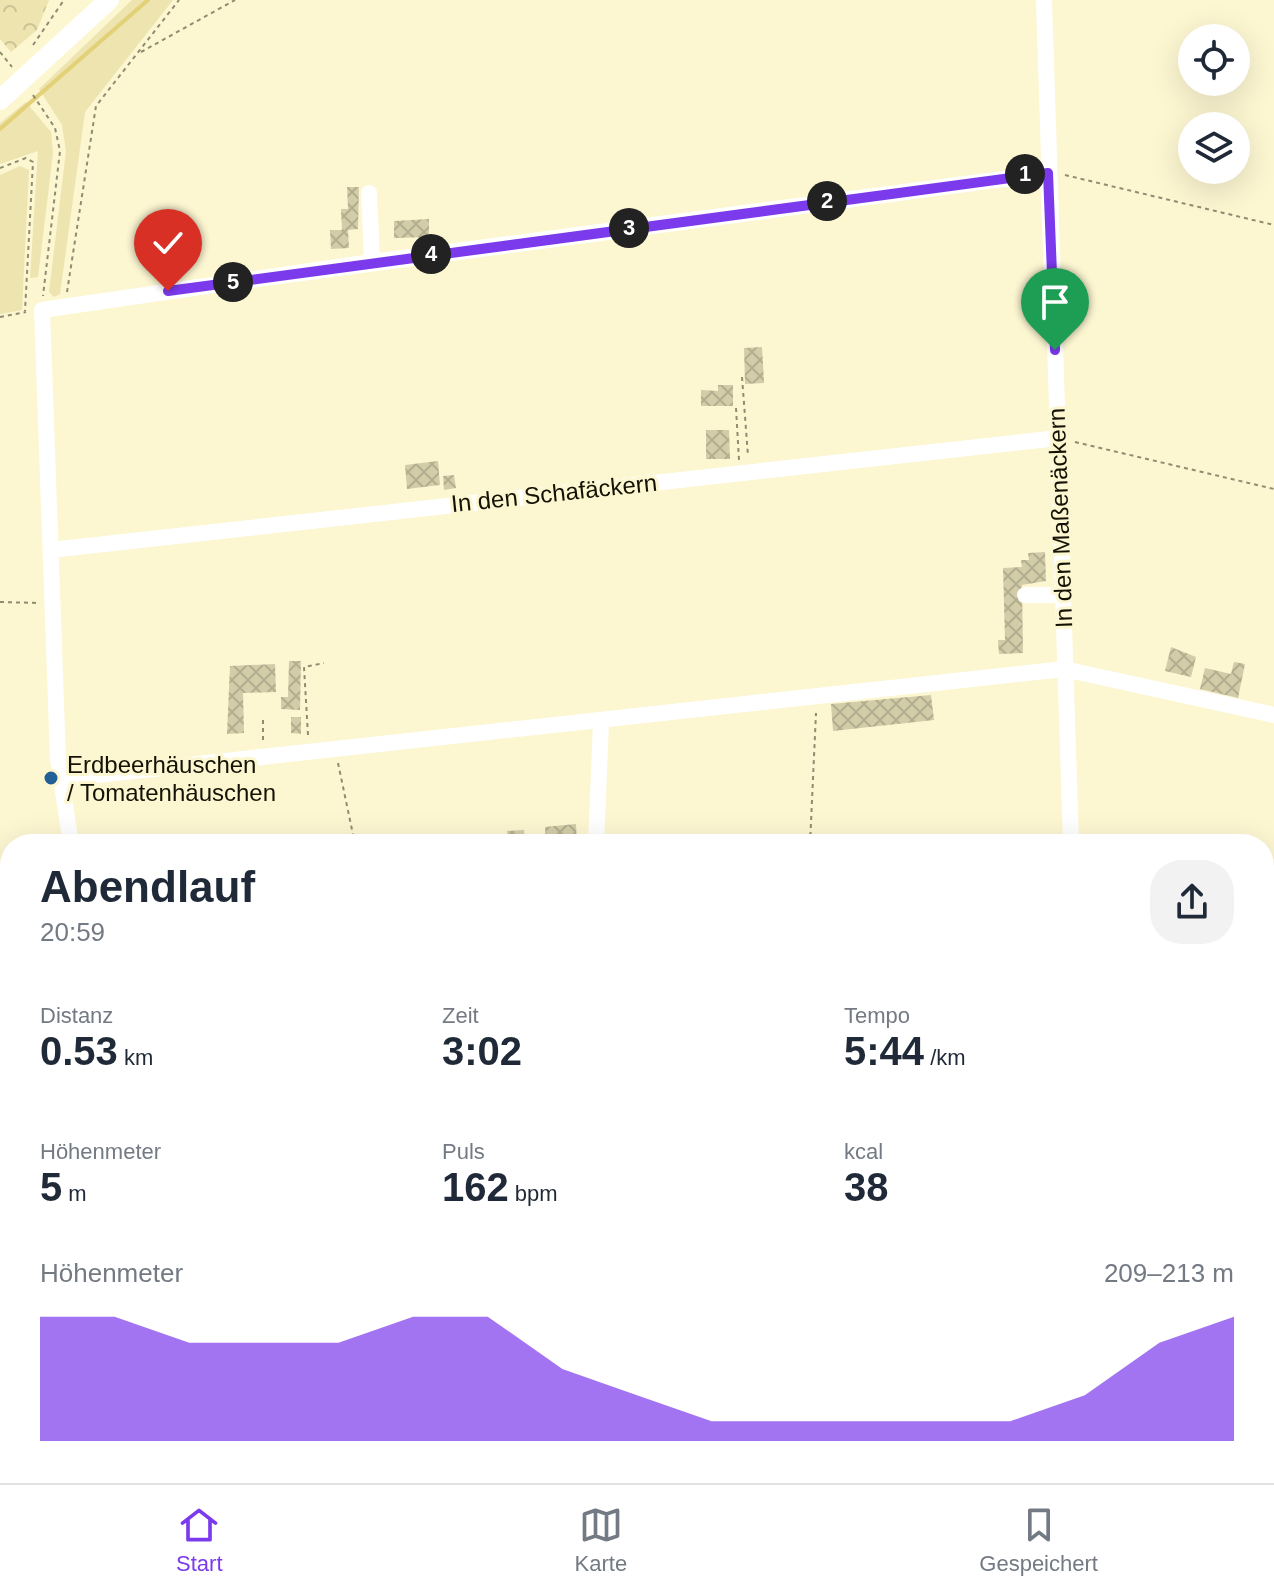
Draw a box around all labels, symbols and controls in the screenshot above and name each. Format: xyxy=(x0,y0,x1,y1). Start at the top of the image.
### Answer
map controls xyxy=(1178,24,1250,184)
button: locate xyxy=(1178,24,1250,96)
button: layers xyxy=(1178,112,1250,184)
pin: 1 xyxy=(1005,154,1045,194)
text: 1 xyxy=(1019,161,1031,186)
pin: 2 xyxy=(807,181,847,221)
text: 2 xyxy=(821,188,833,213)
pin: 3 xyxy=(609,208,649,248)
pin xyxy=(134,209,202,291)
text: 3 xyxy=(623,215,635,240)
icon: check xyxy=(146,221,190,265)
pin: 4 xyxy=(411,234,451,274)
text: 4 xyxy=(425,241,437,266)
pin: 5 xyxy=(213,262,253,302)
pin xyxy=(1021,268,1089,350)
text: 5 xyxy=(227,269,239,294)
icon: arrive xyxy=(1033,280,1077,324)
street label: In den Maßenäckern xyxy=(1043,408,1077,628)
street label: In den Schafäckern xyxy=(450,469,658,517)
place label: Erdbeerhäuschen / Tomatenhäuschen xyxy=(67,751,276,806)
marker: Erdbeerhäuschen / Tomatenhäuschen xyxy=(42,769,60,787)
button: share xyxy=(1150,860,1234,944)
text: Abendlauf xyxy=(40,862,255,911)
text: 20:59 xyxy=(40,917,105,947)
text: Distanz xyxy=(40,1003,113,1028)
text: Zeit xyxy=(442,1003,479,1028)
text: Tempo xyxy=(844,1003,910,1028)
text: 0.53 xyxy=(40,1029,118,1073)
text: 3:02 xyxy=(442,1029,522,1073)
text: 5:44 xyxy=(844,1029,924,1073)
text: km xyxy=(118,1045,153,1070)
text: /km xyxy=(924,1045,966,1070)
text: Höhenmeter xyxy=(40,1139,161,1164)
text: Puls xyxy=(442,1139,485,1164)
text: kcal xyxy=(844,1139,883,1164)
text: 5 xyxy=(40,1165,62,1209)
text: 162 xyxy=(442,1165,509,1209)
text: 38 xyxy=(844,1165,889,1209)
text: m xyxy=(62,1181,87,1206)
text: bpm xyxy=(509,1181,558,1206)
text: Höhenmeter xyxy=(40,1258,183,1288)
text: 209–213 m xyxy=(1104,1258,1234,1288)
tab: Start xyxy=(176,1503,223,1577)
tab: Karte xyxy=(575,1503,627,1577)
tab: Gespeichert xyxy=(979,1503,1098,1577)

